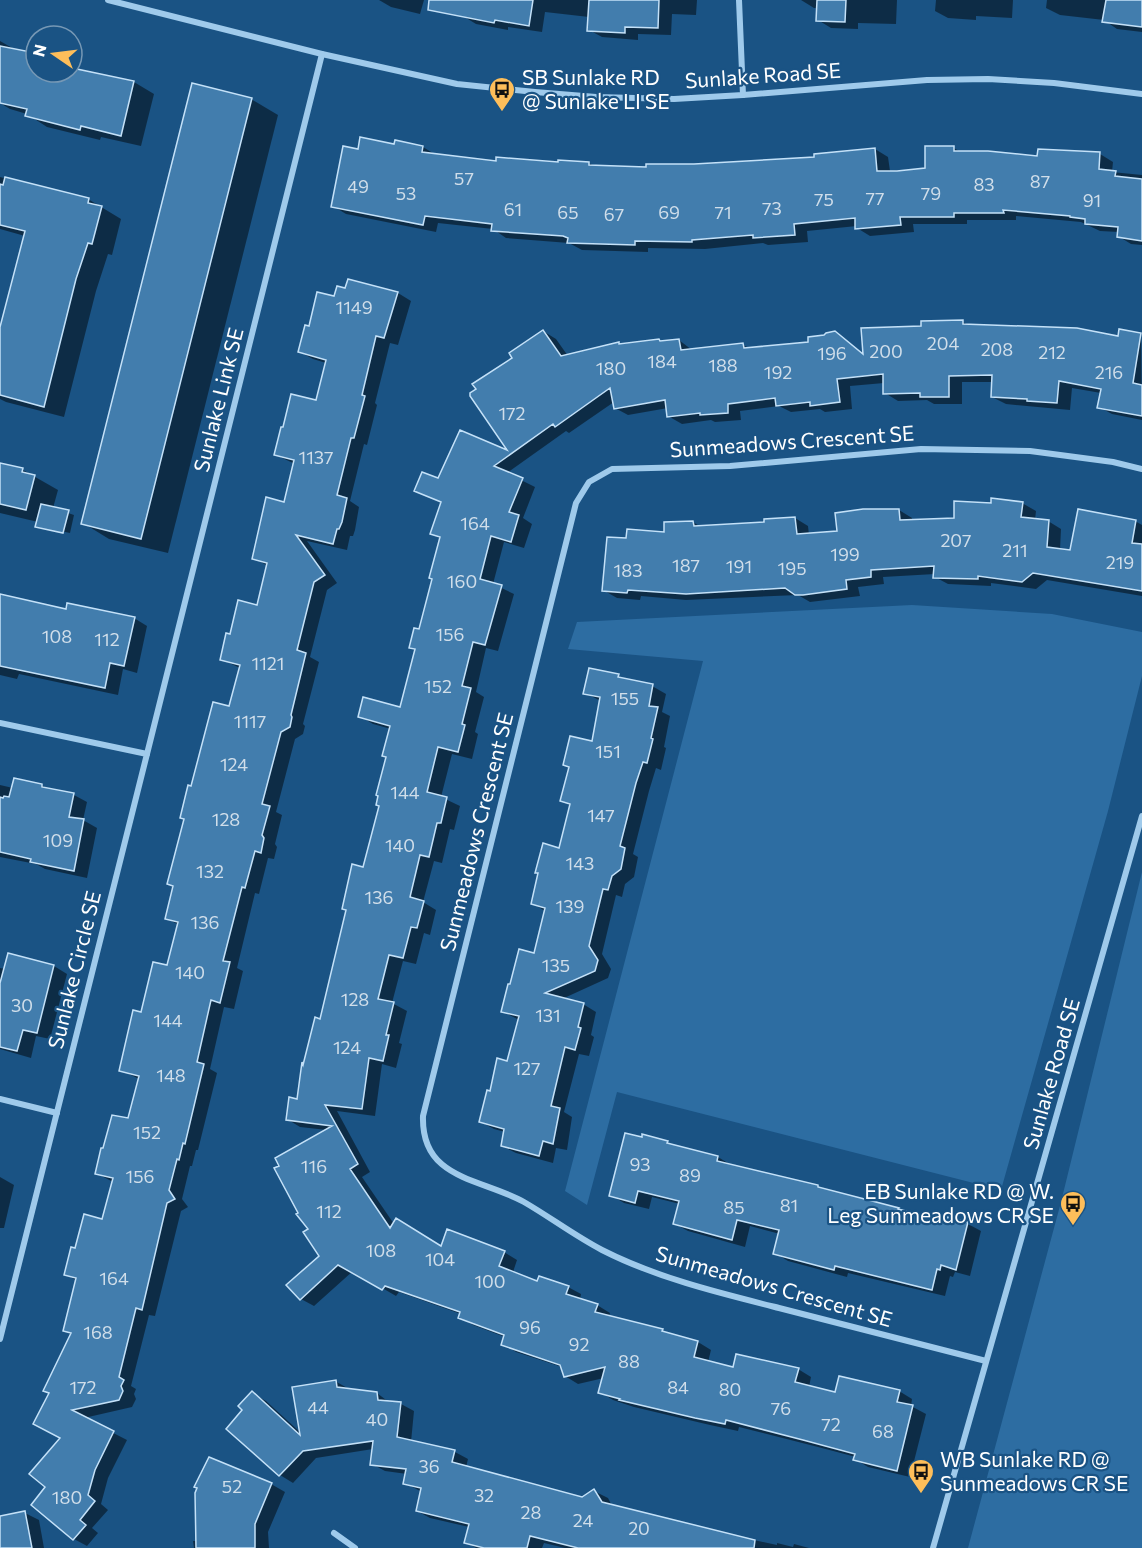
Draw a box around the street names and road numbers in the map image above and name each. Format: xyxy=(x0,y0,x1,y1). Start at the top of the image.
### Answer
street label: Sunlake Road SE xyxy=(684,57,842,92)
street label: Sunlake Link SE xyxy=(188,325,248,474)
street label: Sunmeadows Crescent SE xyxy=(669,419,915,462)
street label: Sunmeadows Crescent SE xyxy=(434,710,517,954)
street label: Sunlake Circle SE xyxy=(42,888,105,1051)
street label: Sunlake Road SE xyxy=(1017,995,1084,1152)
street label: Sunmeadows Crescent SE xyxy=(653,1240,896,1331)

